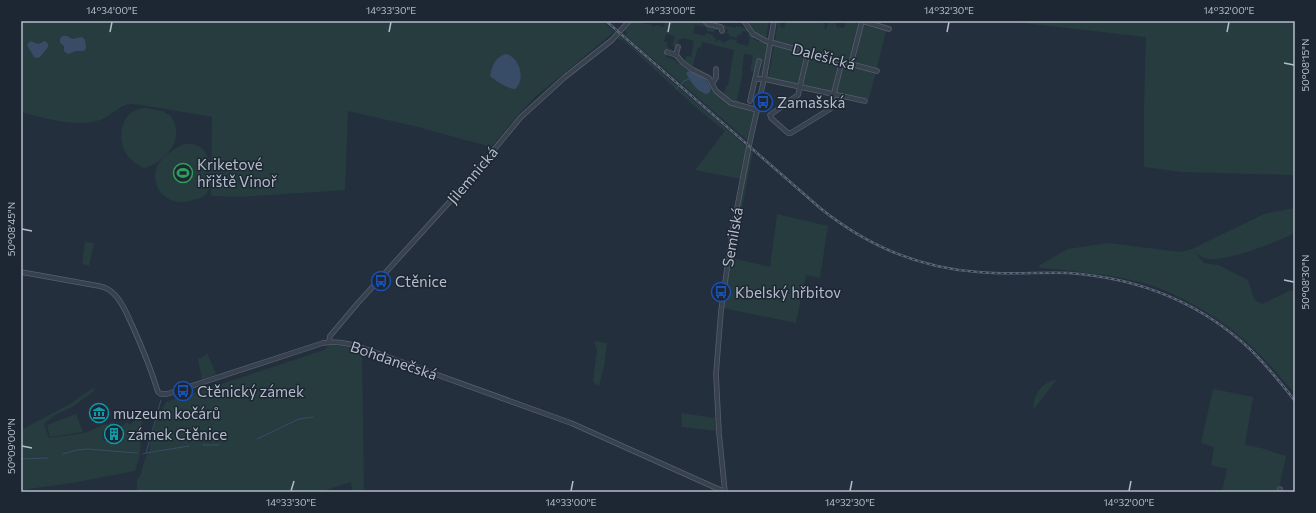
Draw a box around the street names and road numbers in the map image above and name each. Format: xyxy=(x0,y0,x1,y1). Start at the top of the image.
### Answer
street label: Dalešická xyxy=(790,39,858,73)
street label: Jilemnická xyxy=(443,143,501,207)
street label: Semilská xyxy=(718,206,746,268)
street label: Bohdanečská xyxy=(348,337,440,383)

